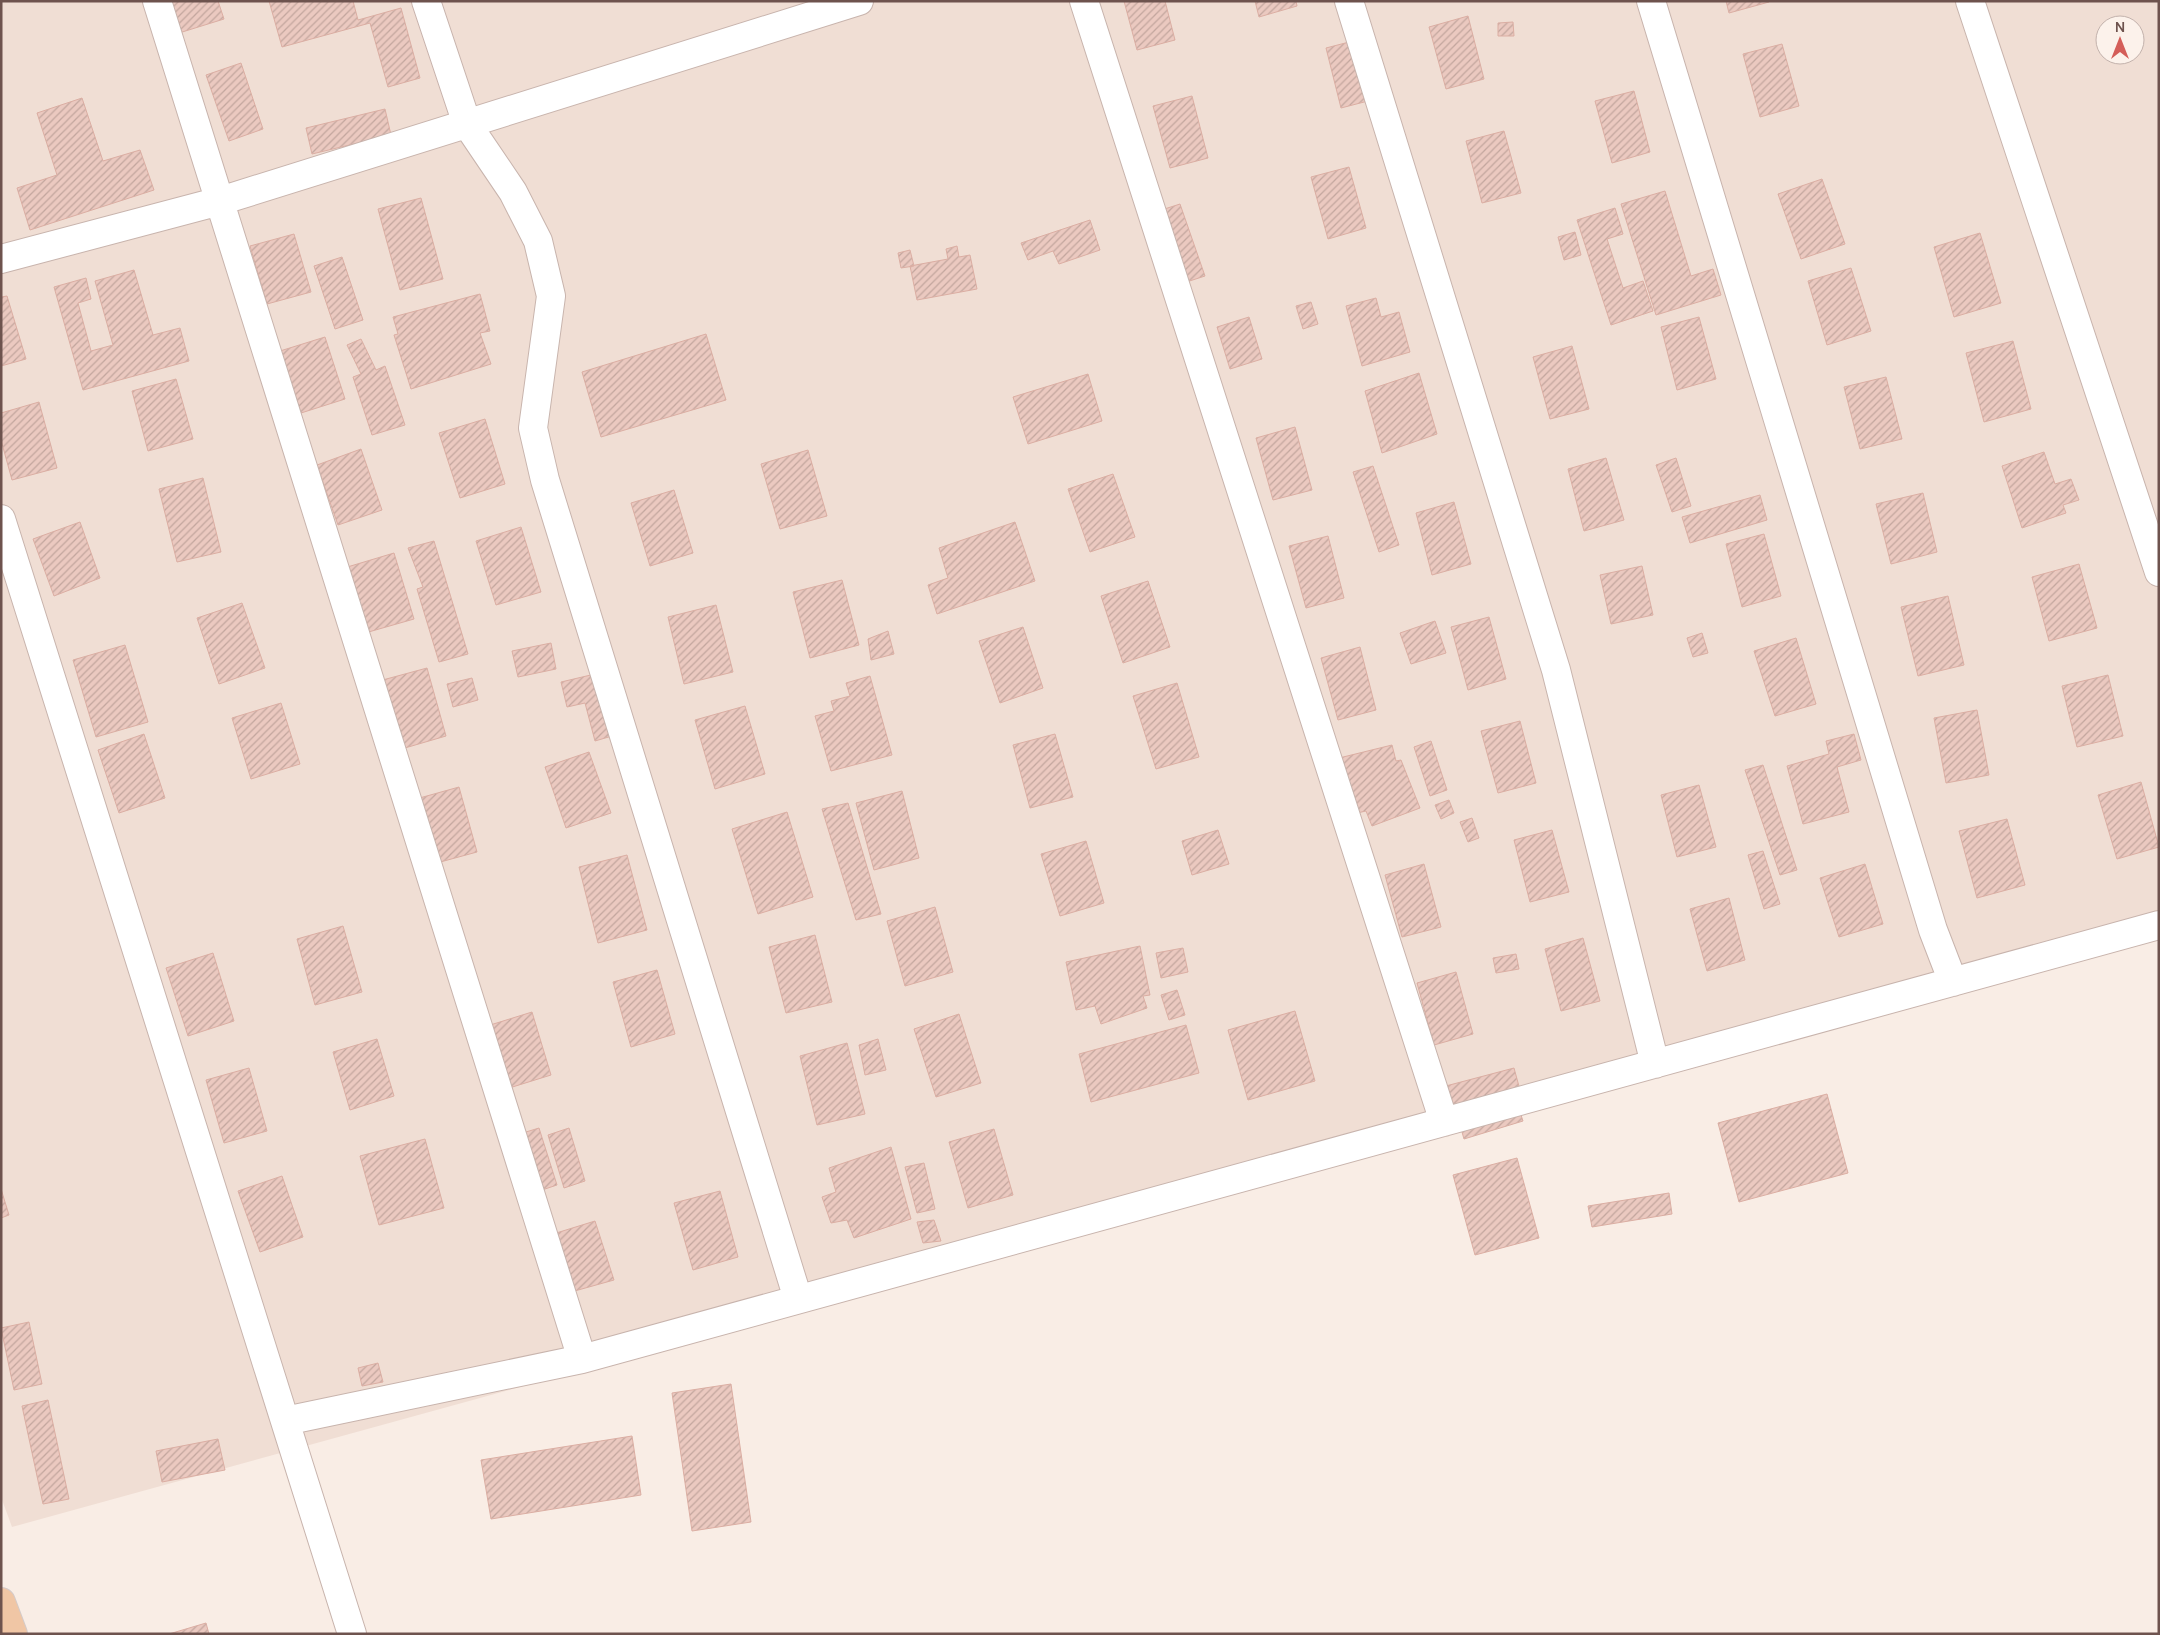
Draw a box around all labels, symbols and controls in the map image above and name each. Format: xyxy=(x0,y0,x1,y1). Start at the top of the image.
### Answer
north arrow xyxy=(2095,15,2145,65)
text: N xyxy=(2115,17,2125,36)

